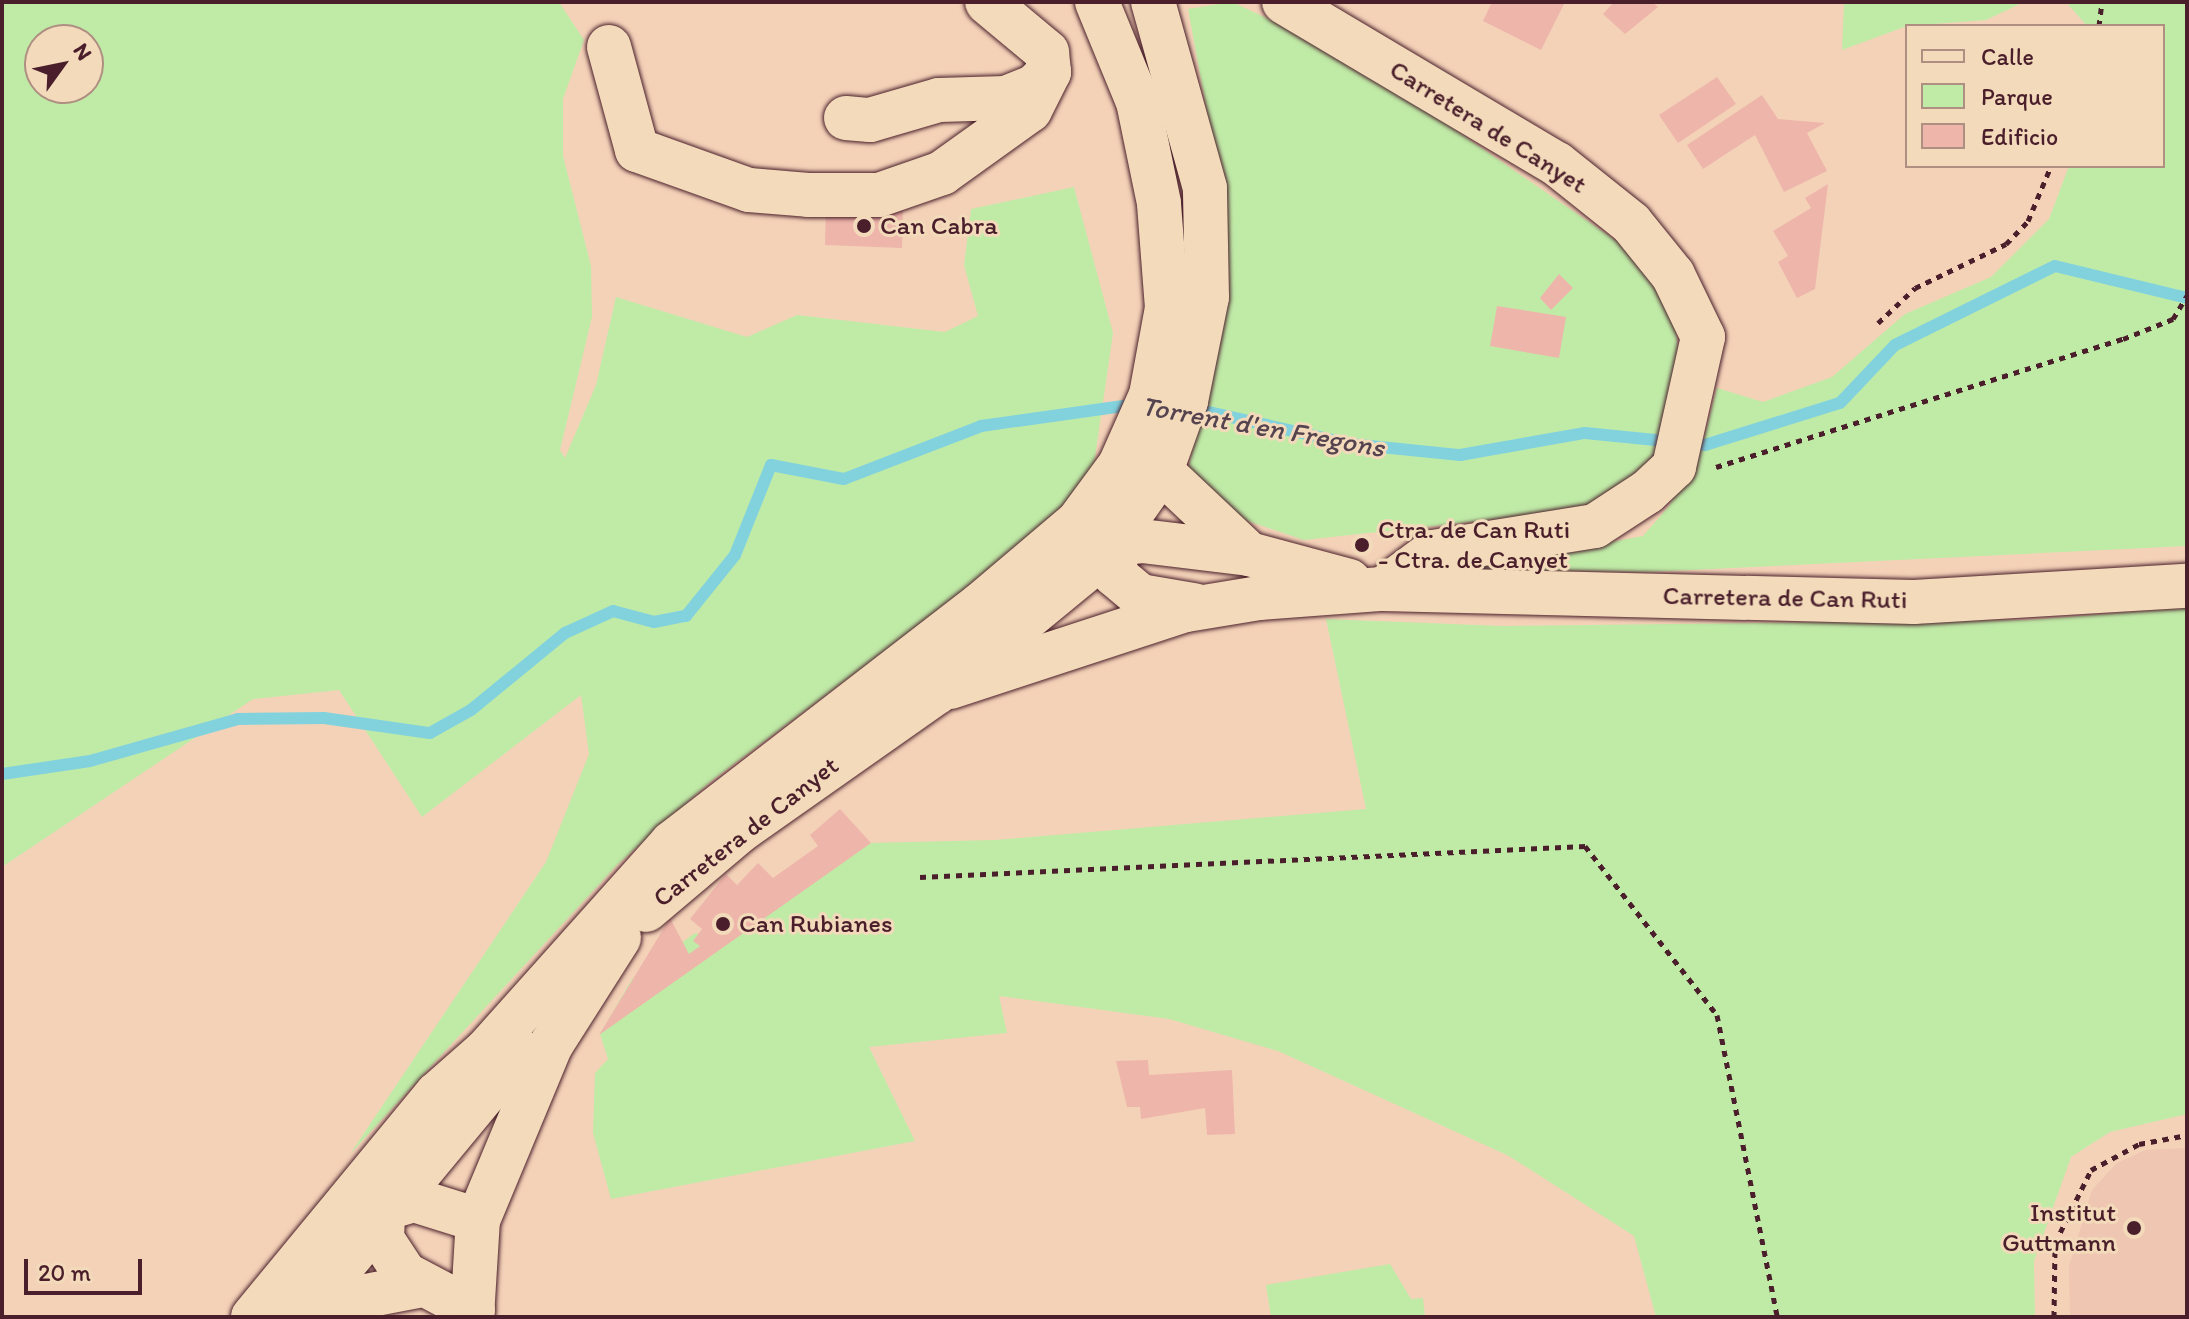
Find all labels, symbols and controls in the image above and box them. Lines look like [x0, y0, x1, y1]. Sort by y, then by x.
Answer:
north arrow [24, 24, 104, 104]
legend [1905, 24, 2165, 168]
text: N [67, 38, 98, 65]
text: Calle [1981, 42, 2034, 71]
street label: Carretera de Canyet [1384, 54, 1592, 200]
text: Parque [1981, 82, 2053, 111]
text: Edificio [1981, 122, 2058, 151]
place label: Can Cabra [880, 210, 997, 242]
marker: Can Cabra [855, 217, 873, 235]
water label: Torrent d'en Fregons [1139, 388, 1387, 464]
place label: Ctra. de Can Ruti - Ctra. de Canyet [1378, 514, 1570, 576]
marker: Ctra. de Can Ruti - Ctra. de Canyet [1353, 536, 1371, 554]
street label: Carretera de Can Ruti [1662, 580, 1908, 616]
street label: Carretera de Canyet [647, 750, 845, 914]
place label: Can Rubianes [739, 908, 892, 940]
marker: Can Rubianes [714, 915, 732, 933]
place label: Institut Guttmann [2002, 1197, 2116, 1258]
marker: Institut Guttmann [2123, 1217, 2145, 1239]
scale bar [28, 1243, 146, 1293]
text: 20 m [38, 1258, 91, 1287]

